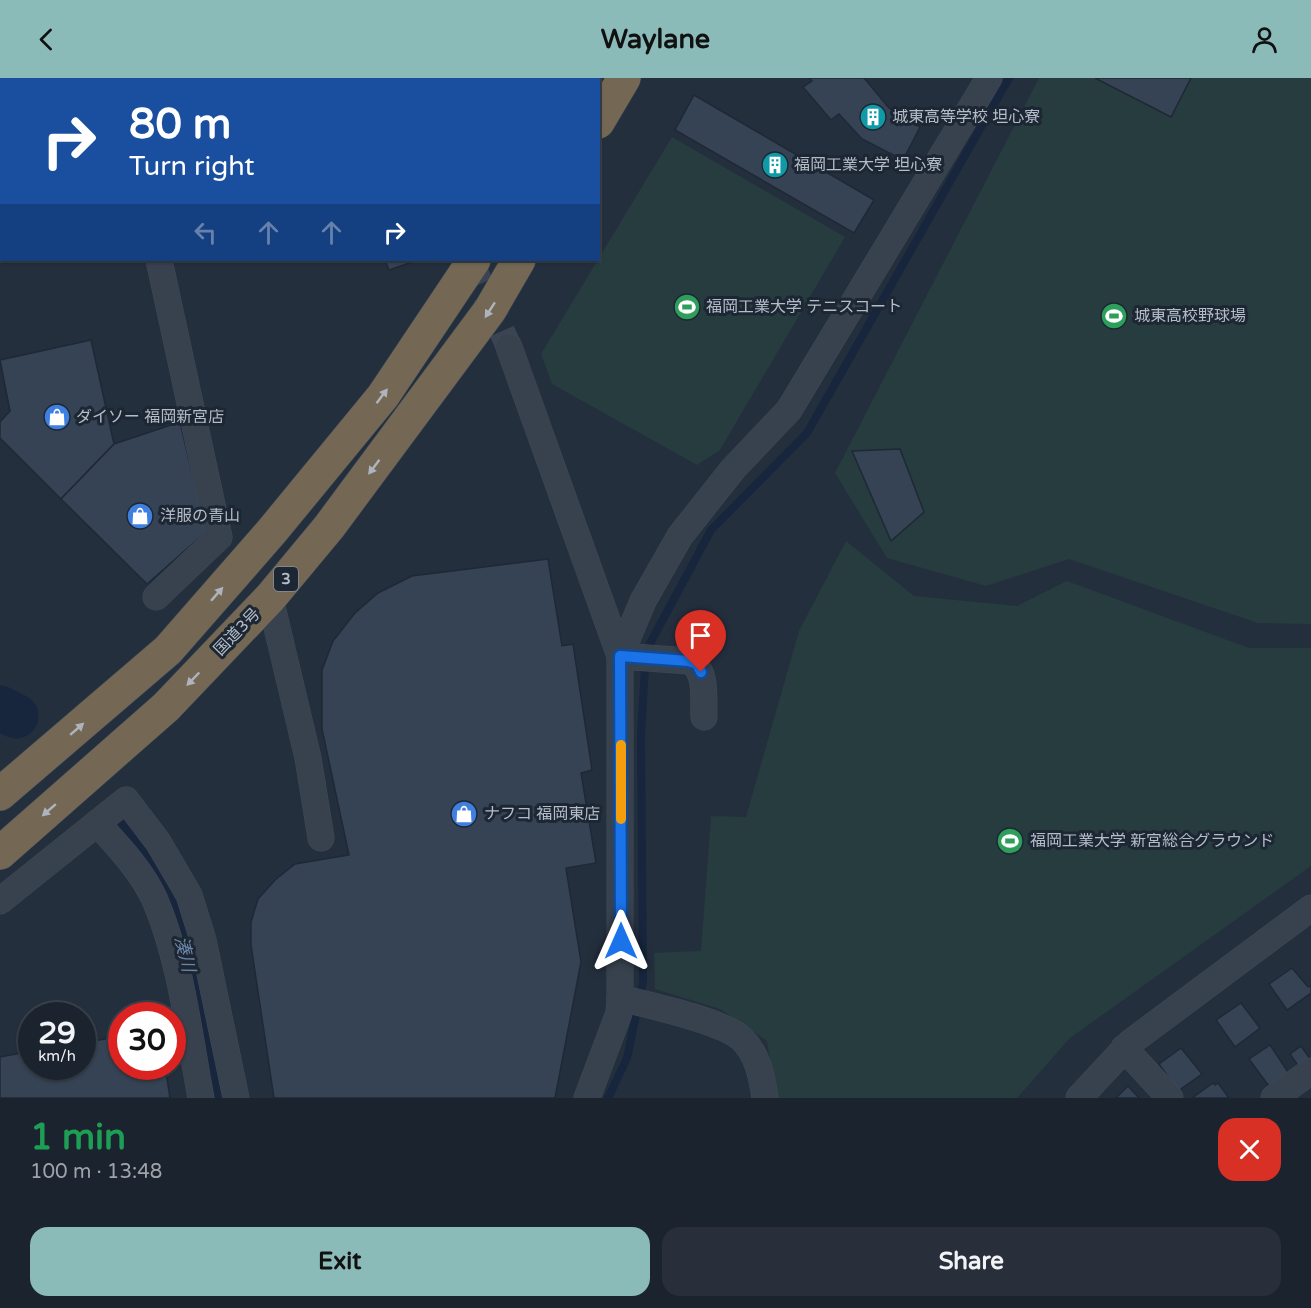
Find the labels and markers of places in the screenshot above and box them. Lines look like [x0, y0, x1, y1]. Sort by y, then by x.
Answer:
building icon: 城東高等学校 坦心寮 [858, 102, 888, 132]
place label: 城東高等学校 坦心寮 [892, 107, 1040, 127]
building icon: 福岡工業大学 坦心寮 [760, 150, 790, 180]
place label: 福岡工業大学 坦心寮 [794, 155, 942, 175]
sports icon: 福岡工業大学 テニスコート [672, 292, 702, 322]
place label: 福岡工業大学 テニスコート [706, 297, 902, 317]
sports icon: 城東高校野球場 [1099, 301, 1129, 331]
place label: 城東高校野球場 [1134, 306, 1246, 326]
shop icon: ダイソー 福岡新宮店 [42, 402, 72, 432]
place label: ダイソー 福岡新宮店 [76, 407, 224, 427]
shop icon: 洋服の青山 [125, 501, 155, 531]
place label: 洋服の青山 [160, 506, 240, 526]
pin [675, 610, 726, 672]
shop icon: ナフコ 福岡東店 [449, 799, 479, 829]
place label: ナフコ 福岡東店 [484, 804, 600, 824]
sports icon: 福岡工業大学 新宮総合グラウンド [995, 826, 1025, 856]
place label: 福岡工業大学 新宮総合グラウンド [1030, 831, 1274, 851]

